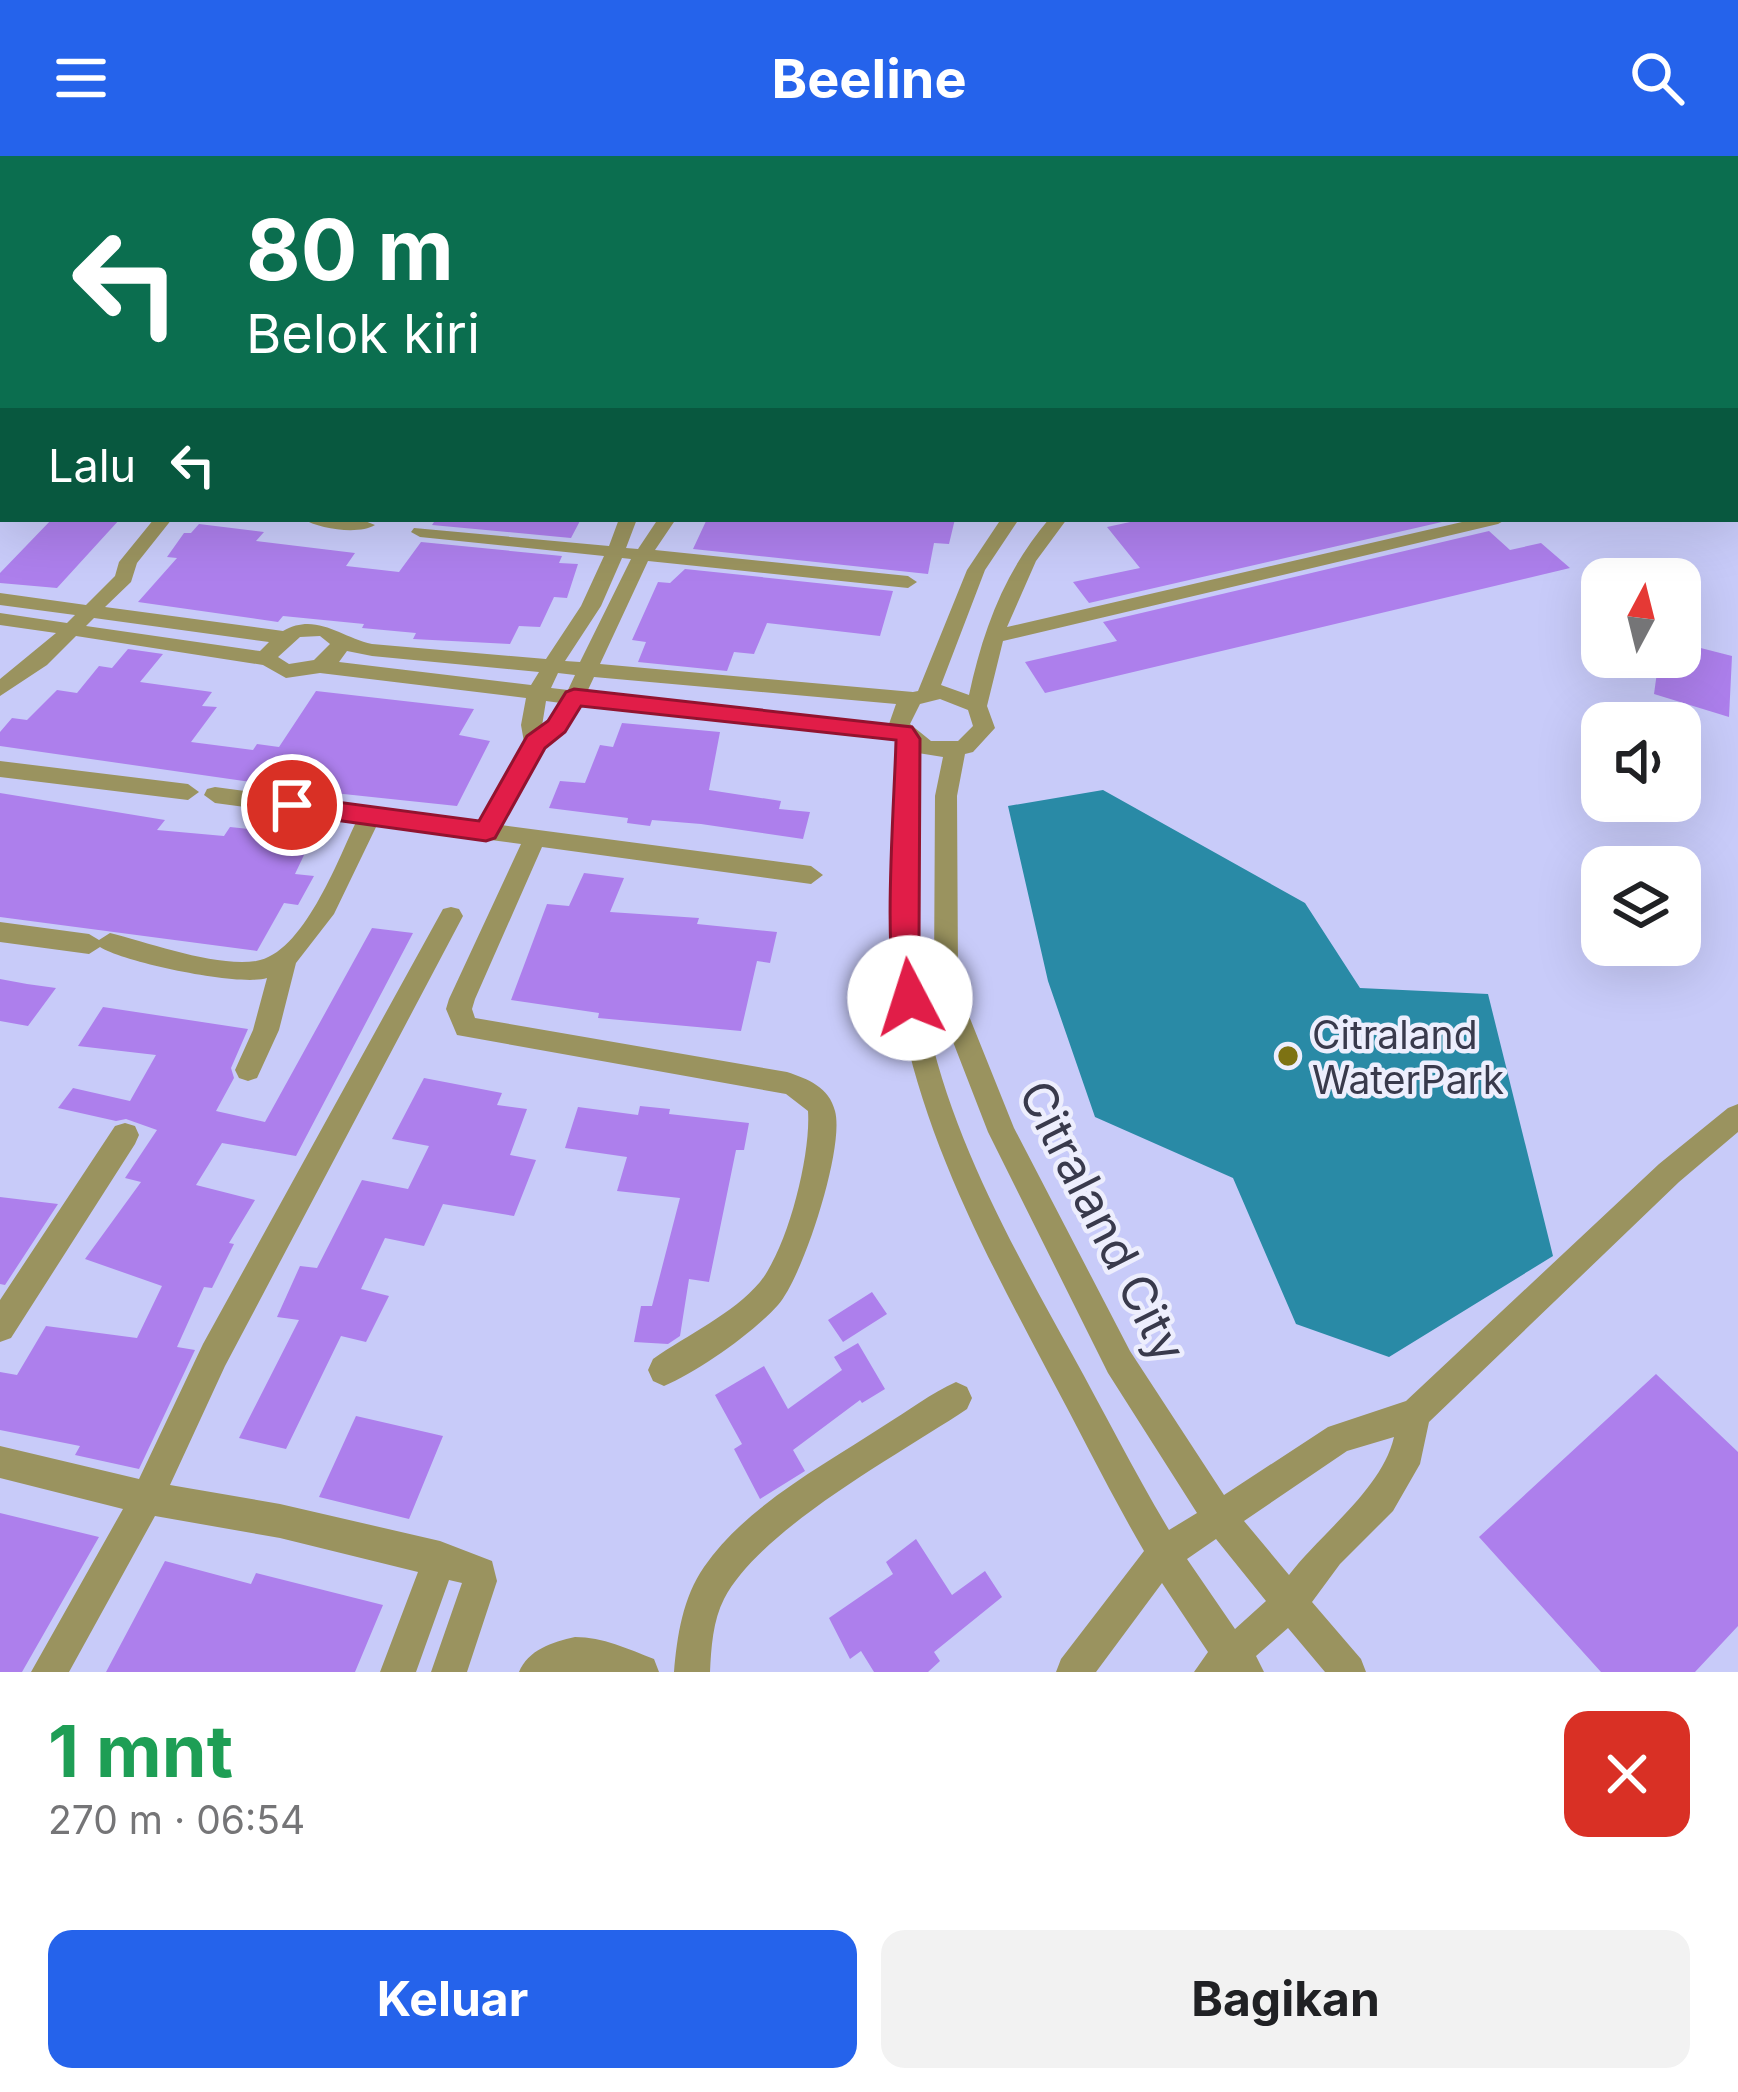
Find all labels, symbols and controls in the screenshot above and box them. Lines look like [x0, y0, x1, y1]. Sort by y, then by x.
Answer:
icon: menu [48, 45, 114, 111]
icon: search [1624, 45, 1690, 111]
text: Beeline [771, 46, 967, 111]
text: 80 m [246, 199, 454, 300]
icon: left [48, 204, 204, 360]
text: Belok kiri [246, 301, 480, 366]
icon: left [160, 432, 226, 498]
text: Lalu [48, 438, 136, 493]
north arrow [1581, 558, 1701, 678]
map controls [1581, 558, 1701, 966]
button: sound [1581, 702, 1701, 822]
pin [241, 754, 343, 856]
icon: arrive [259, 772, 325, 838]
button: layers [1581, 846, 1701, 966]
position arrow [847, 935, 973, 1061]
place label: Citraland WaterPark [1312, 1011, 1504, 1103]
marker: Citraland WaterPark [1275, 1043, 1301, 1069]
street label: Citraland City [1007, 1071, 1199, 1371]
text: 1 mnt [48, 1707, 233, 1794]
button: close [1564, 1711, 1690, 1837]
text: 270 m · 06:54 [48, 1796, 305, 1843]
button: Keluar [48, 1930, 857, 2068]
button: Bagikan [881, 1930, 1690, 2068]

